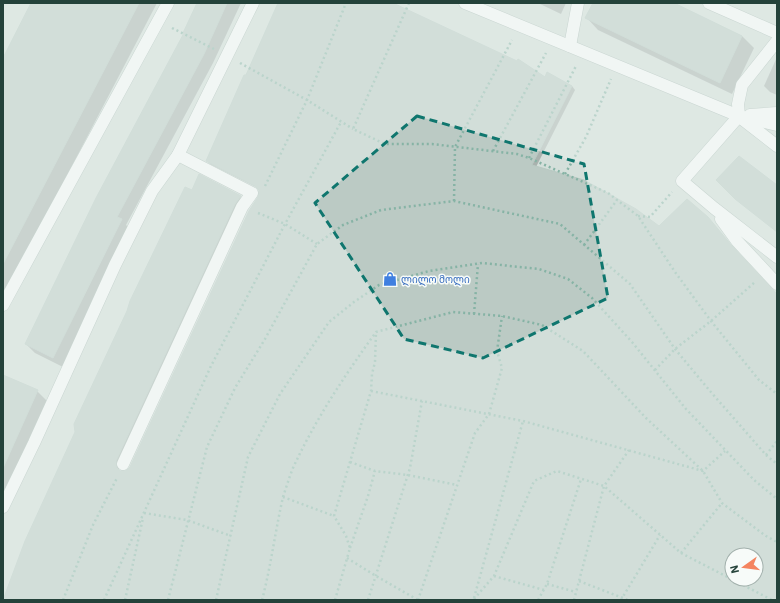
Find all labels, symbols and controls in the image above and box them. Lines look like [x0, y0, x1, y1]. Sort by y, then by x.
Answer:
shop icon: ლილო მოლი [382, 271, 398, 287]
place label: ლილო მოლი [401, 273, 470, 286]
north arrow [724, 547, 764, 587]
text: N [727, 564, 742, 575]

